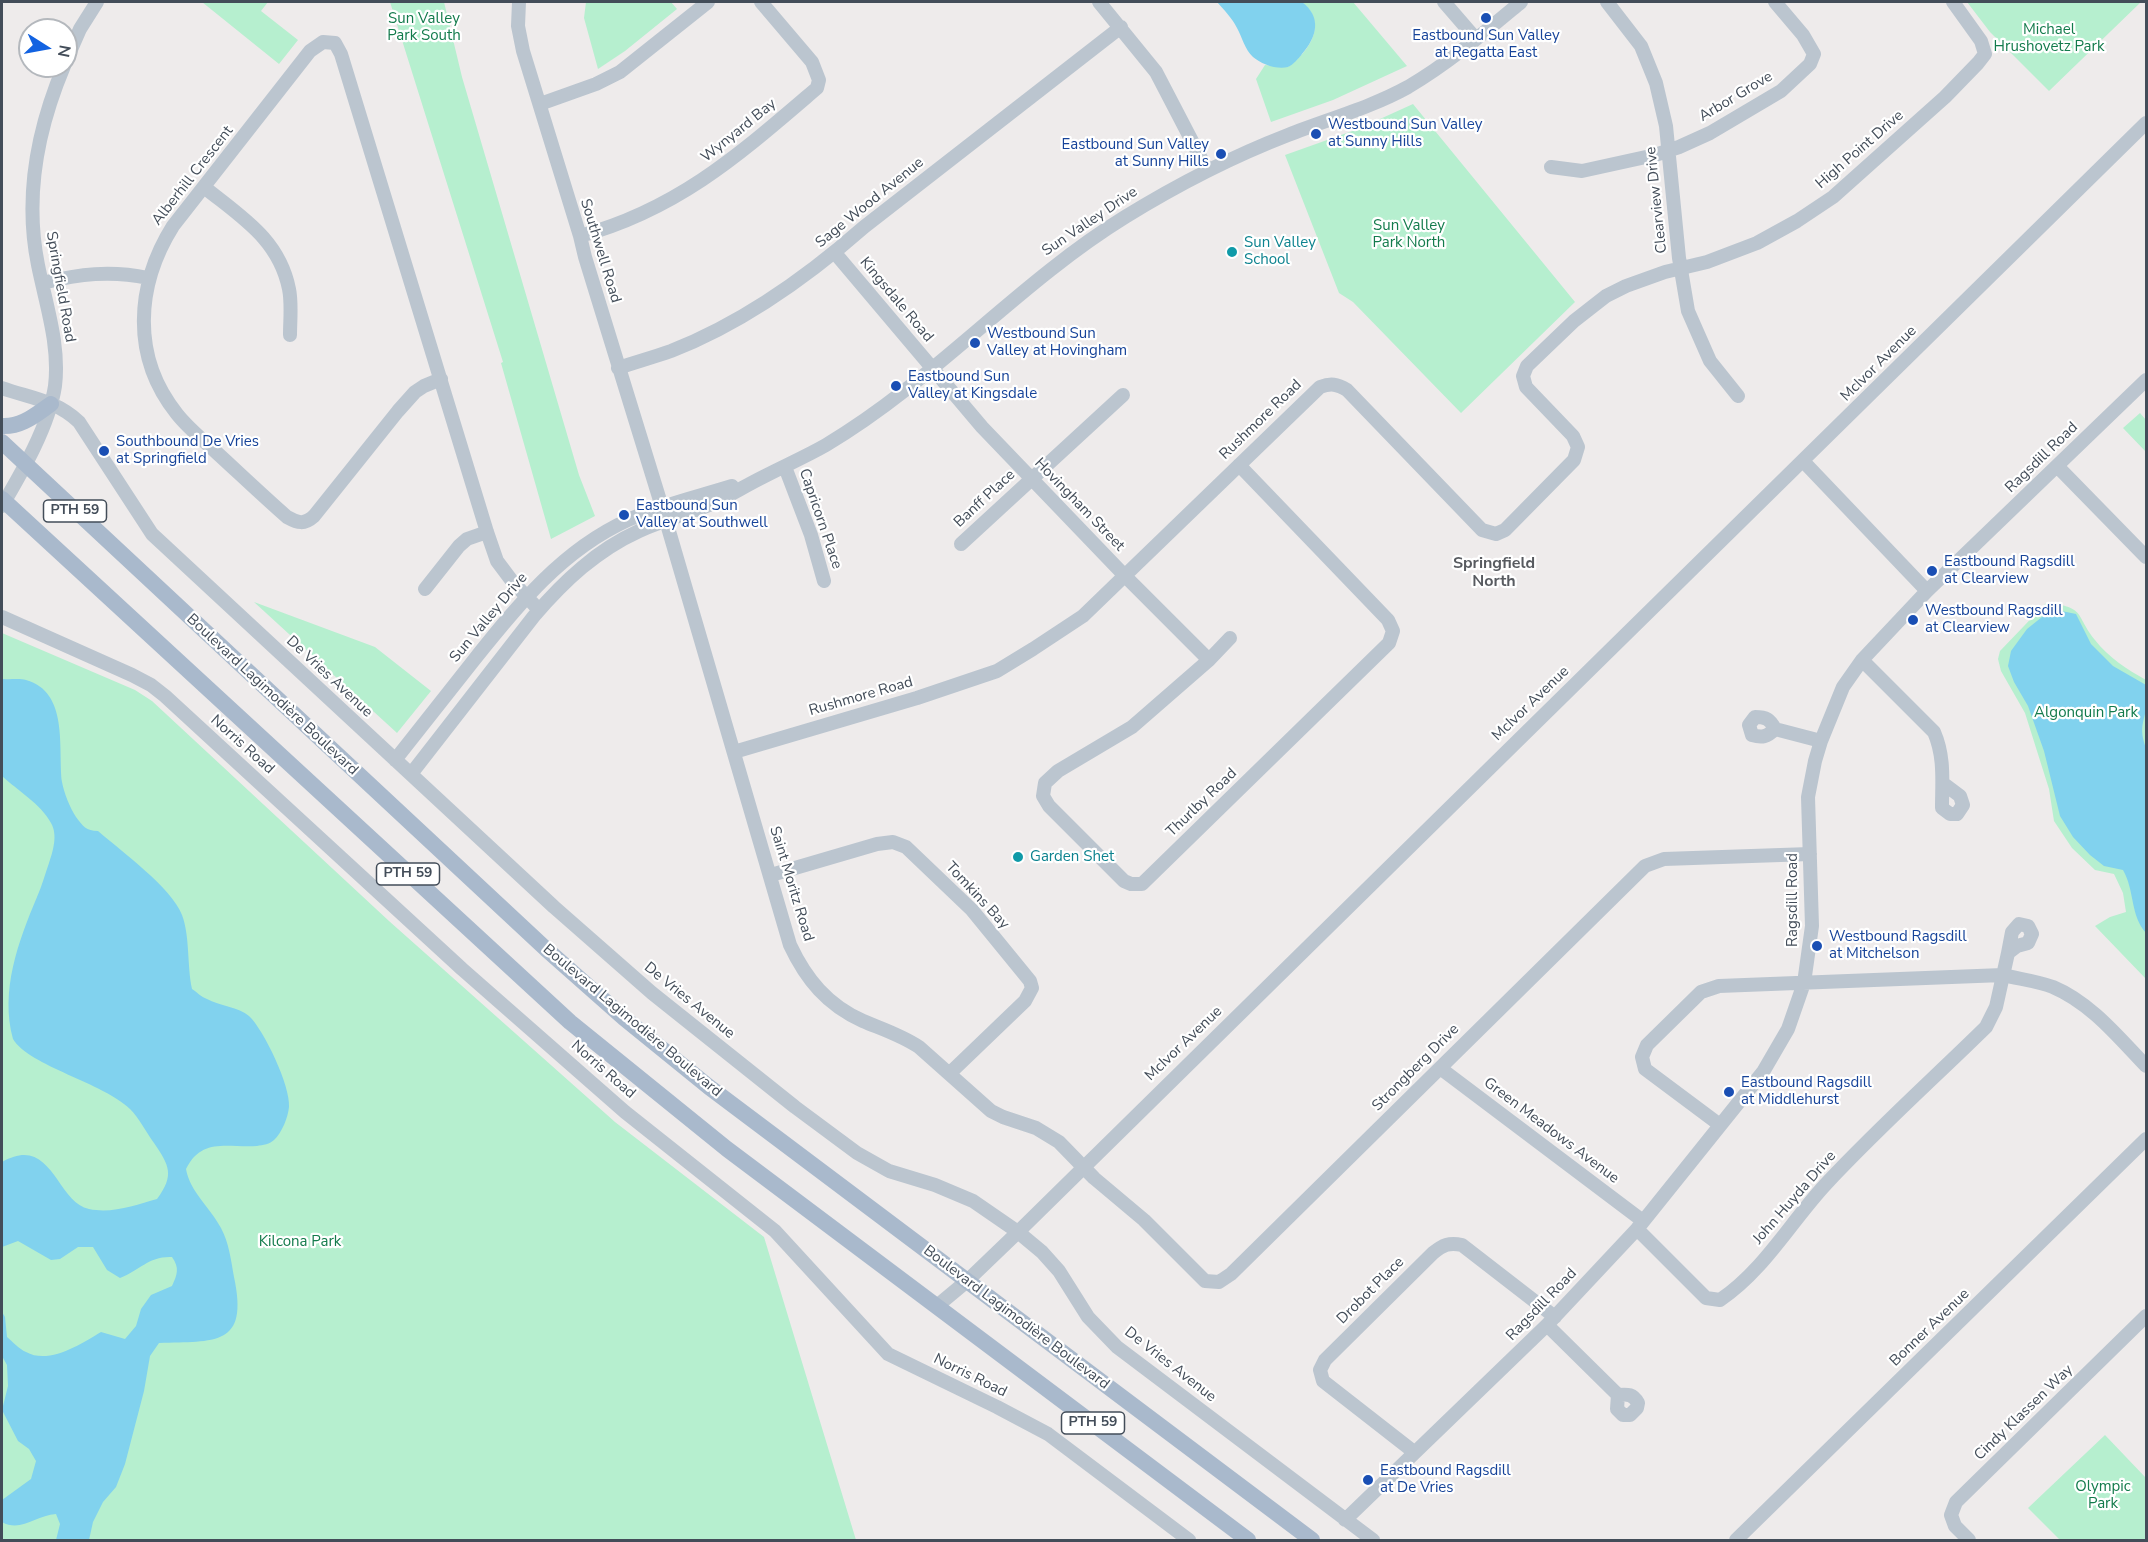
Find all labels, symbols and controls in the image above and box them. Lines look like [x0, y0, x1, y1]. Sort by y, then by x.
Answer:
park label: Sun Valley Park South [387, 10, 461, 45]
marker: Eastbound Sun Valley at Regatta East [1479, 11, 1493, 25]
north arrow [18, 18, 78, 78]
park label: Michael Hrushovetz Park [1994, 21, 2104, 56]
place label: Eastbound Sun Valley at Regatta East [1412, 27, 1560, 62]
text: N [52, 43, 76, 59]
street label: Arbor Grove [1696, 68, 1776, 126]
street label: Wynyard Bay [698, 95, 780, 167]
street label: High Point Drive [1812, 107, 1908, 193]
place label: Westbound Sun Valley at Sunny Hills [1328, 116, 1482, 151]
street label: Alberhill Crescent [149, 123, 237, 229]
marker: Westbound Sun Valley at Sunny Hills [1309, 127, 1323, 141]
place label: Eastbound Sun Valley at Sunny Hills [1062, 136, 1209, 171]
street label: Clearview Drive [1642, 146, 1672, 254]
marker: Eastbound Sun Valley at Sunny Hills [1214, 147, 1228, 161]
street label: Sage Wood Avenue [812, 154, 928, 252]
street label: Sun Valley Drive [1039, 183, 1141, 261]
street label: Southwell Road [576, 197, 624, 305]
park label: Sun Valley Park North [1373, 217, 1445, 252]
street label: Springfield Road [41, 230, 79, 344]
place label: Sun Valley School [1244, 234, 1316, 269]
marker: Sun Valley School [1225, 245, 1239, 259]
street label: Kingsdale Road [855, 254, 937, 346]
street label: McIvor Avenue [1837, 322, 1921, 406]
place label: Westbound Sun Valley at Hovingham [987, 325, 1127, 360]
marker: Westbound Sun Valley at Hovingham [968, 336, 982, 350]
place label: Eastbound Sun Valley at Kingsdale [908, 368, 1037, 403]
street label: Rushmore Road [1216, 376, 1306, 464]
marker: Eastbound Sun Valley at Kingsdale [889, 379, 903, 393]
street label: Ragsdill Road [2002, 419, 2082, 497]
place label: Southbound De Vries at Springfield [116, 433, 259, 468]
marker: Southbound De Vries at Springfield [97, 444, 111, 458]
street label: Hovingham Street [1030, 455, 1128, 555]
street label: Capricorn Place [794, 466, 846, 572]
street label: Banff Place [951, 466, 1019, 532]
place label: Eastbound Sun Valley at Southwell [636, 497, 768, 532]
road number: PTH 59 [44, 500, 106, 522]
marker: Eastbound Sun Valley at Southwell [617, 508, 631, 522]
place label: Eastbound Ragsdill at Clearview [1944, 553, 2075, 588]
district label: Springfield North [1453, 554, 1535, 592]
marker: Eastbound Ragsdill at Clearview [1925, 564, 1939, 578]
street label: Sun Valley Drive [446, 570, 532, 666]
place label: Westbound Ragsdill at Clearview [1925, 602, 2063, 637]
street label: Boulevard Lagimodière Boulevard [182, 611, 362, 779]
marker: Westbound Ragsdill at Clearview [1906, 613, 1920, 627]
street label: De Vries Avenue [282, 632, 376, 722]
street label: McIvor Avenue [1489, 663, 1573, 745]
street label: Rushmore Road [807, 674, 915, 720]
park label: Algonquin Park [2034, 704, 2138, 722]
street label: Norris Road [206, 712, 278, 778]
street label: Thurlby Road [1163, 765, 1241, 841]
street label: Saint Moritz Road [765, 824, 817, 944]
place label: Garden Shet [1030, 848, 1114, 866]
marker: Garden Shet [1011, 850, 1025, 864]
street label: Ragsdill Road [1784, 853, 1802, 947]
street label: Tomkins Bay [941, 859, 1013, 933]
road number: PTH 59 [376, 863, 440, 885]
place label: Westbound Ragsdill at Mitchelson [1829, 928, 1967, 963]
marker: Westbound Ragsdill at Mitchelson [1810, 939, 1824, 953]
street label: Boulevard Lagimodière Boulevard [539, 941, 725, 1101]
street label: De Vries Avenue [640, 959, 738, 1043]
street label: McIvor Avenue [1142, 1003, 1226, 1085]
street label: Strongberg Drive [1369, 1021, 1463, 1115]
street label: Norris Road [567, 1037, 639, 1103]
street label: Green Meadows Avenue [1480, 1074, 1622, 1188]
place label: Eastbound Ragsdill at Middlehurst [1741, 1074, 1872, 1109]
marker: Eastbound Ragsdill at Middlehurst [1722, 1085, 1736, 1099]
street label: John Huyda Drive [1750, 1148, 1840, 1248]
park label: Kilcona Park [259, 1233, 341, 1251]
street label: Boulevard Lagimodière Boulevard [920, 1242, 1112, 1394]
street label: Drobot Place [1334, 1254, 1408, 1328]
street label: Ragsdill Road [1503, 1265, 1581, 1345]
street label: Bonner Avenue [1886, 1285, 1974, 1371]
street label: De Vries Avenue [1121, 1324, 1219, 1406]
street label: Norris Road [930, 1350, 1010, 1402]
street label: Cindy Klassen Way [1971, 1361, 2077, 1465]
road number: PTH 59 [1062, 1412, 1124, 1434]
place label: Eastbound Ragsdill at De Vries [1380, 1462, 1511, 1497]
marker: Eastbound Ragsdill at De Vries [1361, 1473, 1375, 1487]
park label: Olympic Park [2075, 1478, 2131, 1513]

